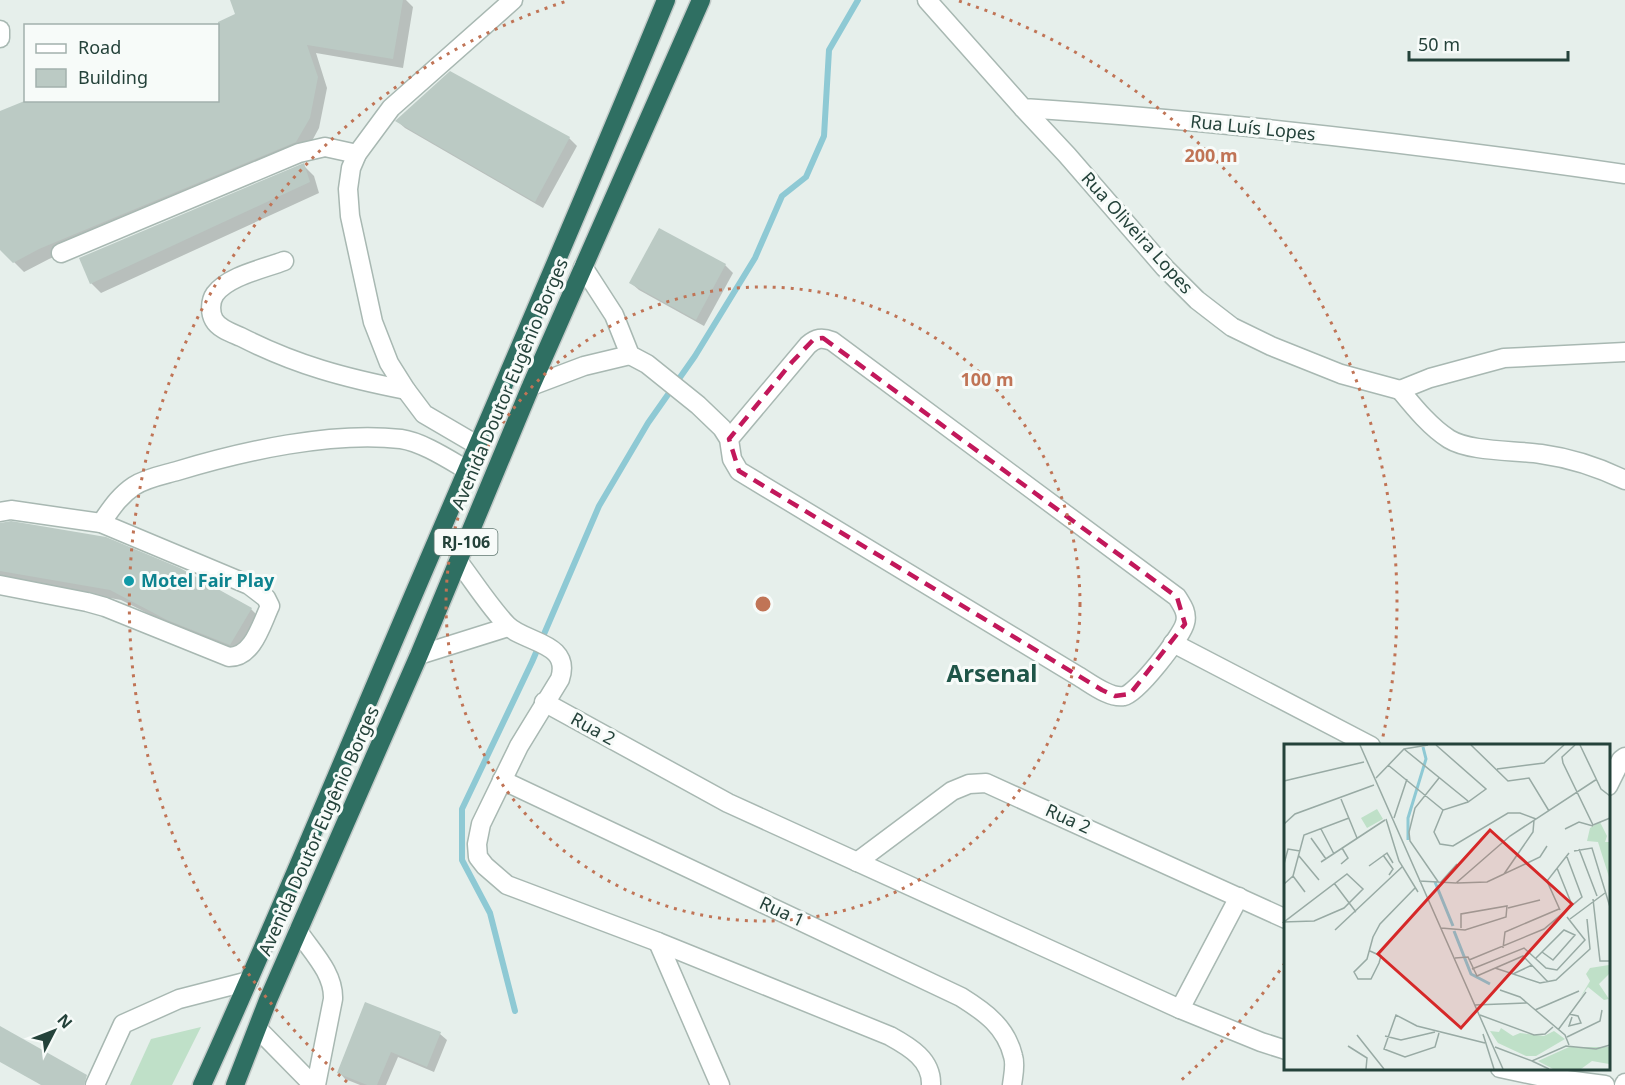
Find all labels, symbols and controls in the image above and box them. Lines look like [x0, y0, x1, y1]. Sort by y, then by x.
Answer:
legend [24, 24, 219, 102]
scale bar [1409, 24, 1568, 62]
text: 50 m [1418, 32, 1460, 56]
text: Road [78, 35, 121, 59]
text: Building [78, 65, 148, 89]
street label: Rua Luís Lopes [1189, 108, 1317, 146]
text: 200 m [1184, 143, 1238, 167]
street label: Rua Oliveira Lopes [1076, 166, 1199, 298]
street label: Avenida Doutor Eugênio Borges [445, 254, 573, 513]
text: 100 m [960, 367, 1014, 391]
road number: RJ-106 [434, 529, 498, 555]
place label: Motel Fair Play [141, 568, 275, 592]
marker: Motel Fair Play [122, 574, 136, 588]
centre of rings [753, 594, 773, 614]
district label: Arsenal [947, 656, 1037, 689]
street label: Avenida Doutor Eugênio Borges [252, 702, 384, 959]
street label: Rua 2 [567, 706, 620, 750]
inset map [1284, 744, 1610, 1070]
street label: Rua 2 [1042, 797, 1095, 839]
street label: Rua 1 [756, 890, 809, 932]
north arrow [24, 1001, 84, 1061]
text: N [53, 1009, 78, 1033]

